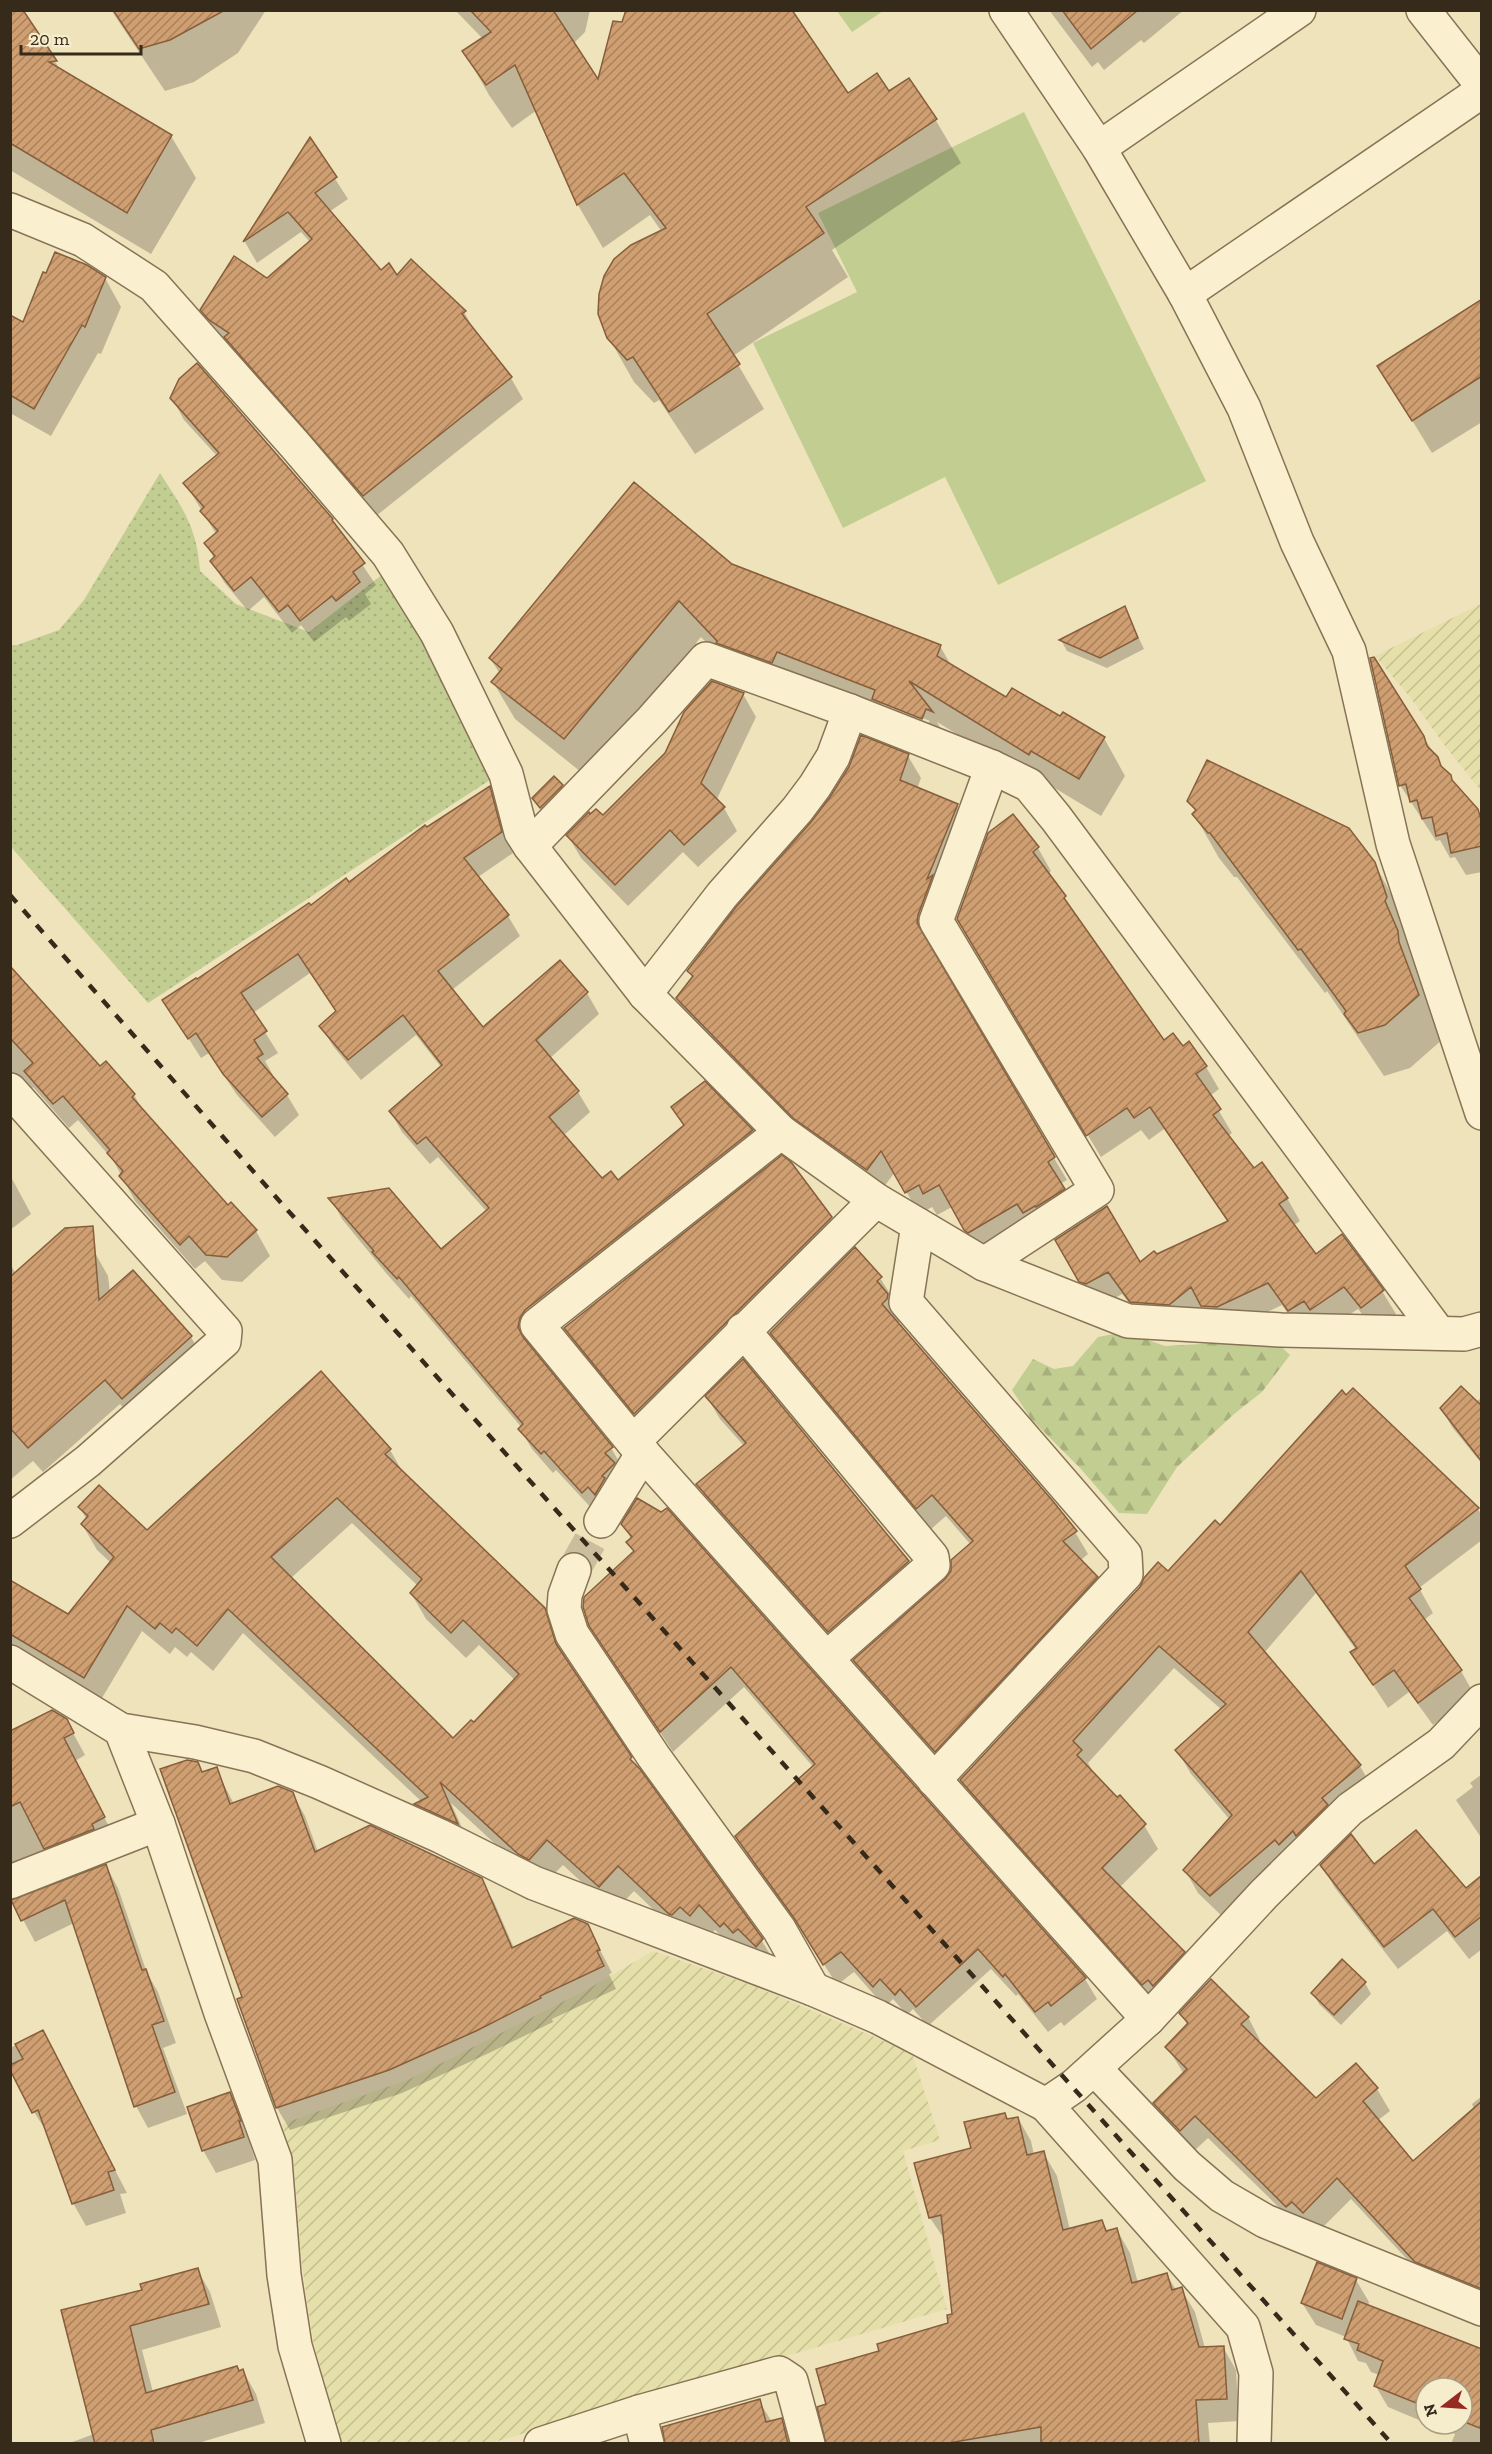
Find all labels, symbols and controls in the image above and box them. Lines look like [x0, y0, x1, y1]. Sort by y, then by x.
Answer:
scale bar [21, 18, 141, 56]
text: 20 m [30, 28, 70, 50]
north arrow [1414, 2376, 1474, 2436]
text: N [1419, 2402, 1441, 2419]

